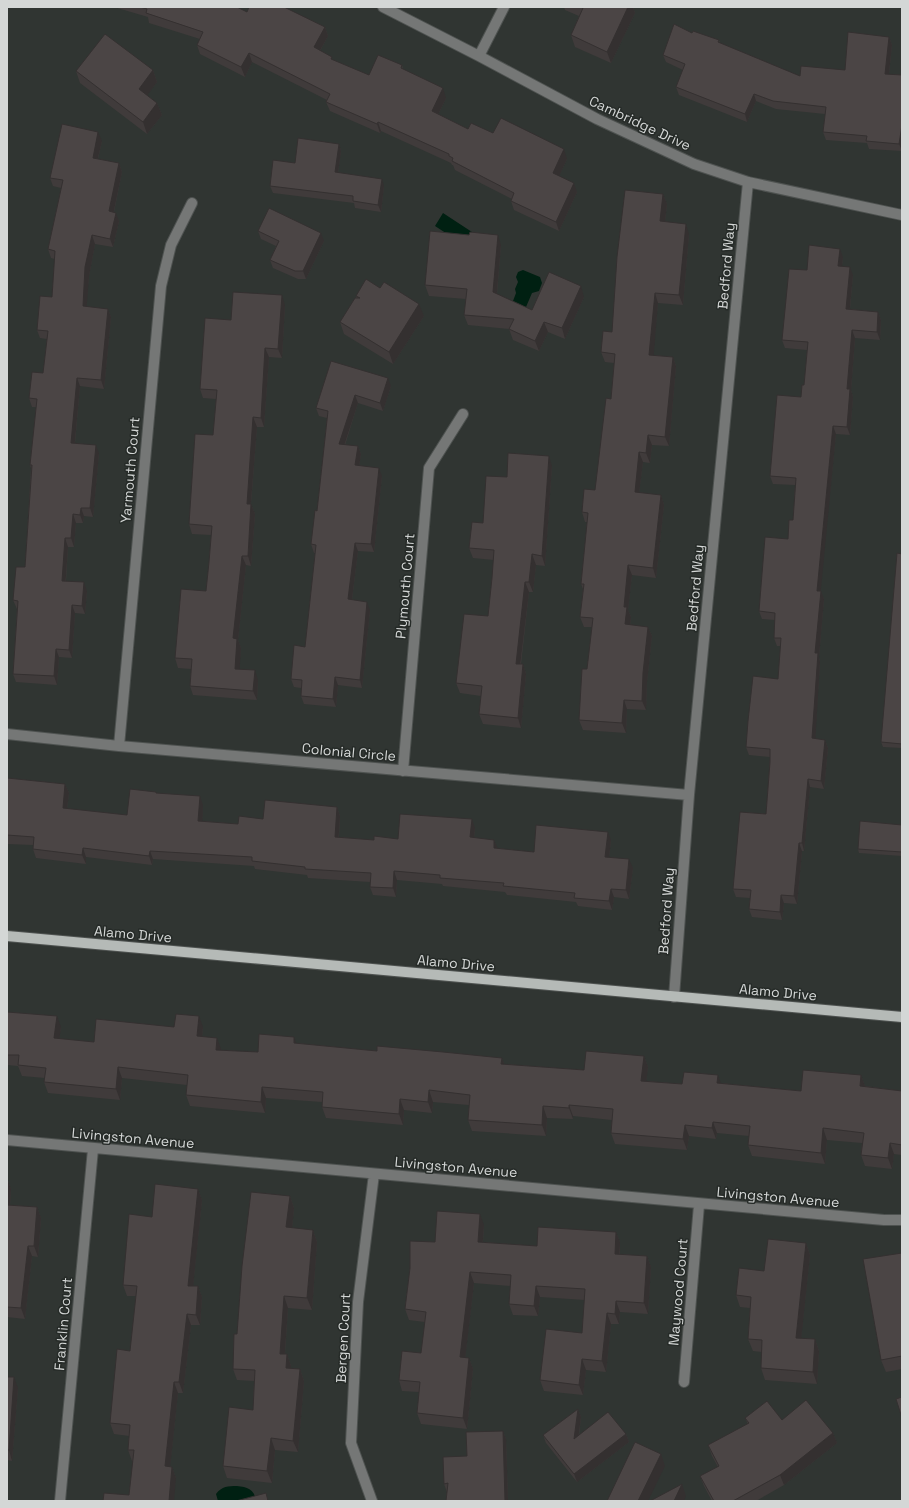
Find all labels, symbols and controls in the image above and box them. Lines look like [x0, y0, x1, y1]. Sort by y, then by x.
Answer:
street label: Cambridge Drive [586, 92, 694, 154]
street label: Bedford Way [713, 222, 739, 310]
street label: Yarmouth Court [116, 416, 144, 524]
street label: Plymouth Court [391, 532, 419, 640]
street label: Bedford Way [682, 544, 708, 632]
street label: Colonial Circle [301, 739, 397, 765]
street label: Bedford Way [654, 867, 678, 955]
street label: Alamo Drive [93, 922, 173, 946]
street label: Alamo Drive [416, 951, 496, 975]
street label: Alamo Drive [738, 980, 818, 1004]
street label: Livingston Avenue [71, 1124, 195, 1152]
street label: Livingston Avenue [394, 1153, 518, 1181]
street label: Livingston Avenue [716, 1183, 840, 1211]
street label: Maywood Court [664, 1238, 692, 1346]
street label: Franklin Court [50, 1277, 76, 1371]
street label: Bergen Court [332, 1293, 354, 1383]

